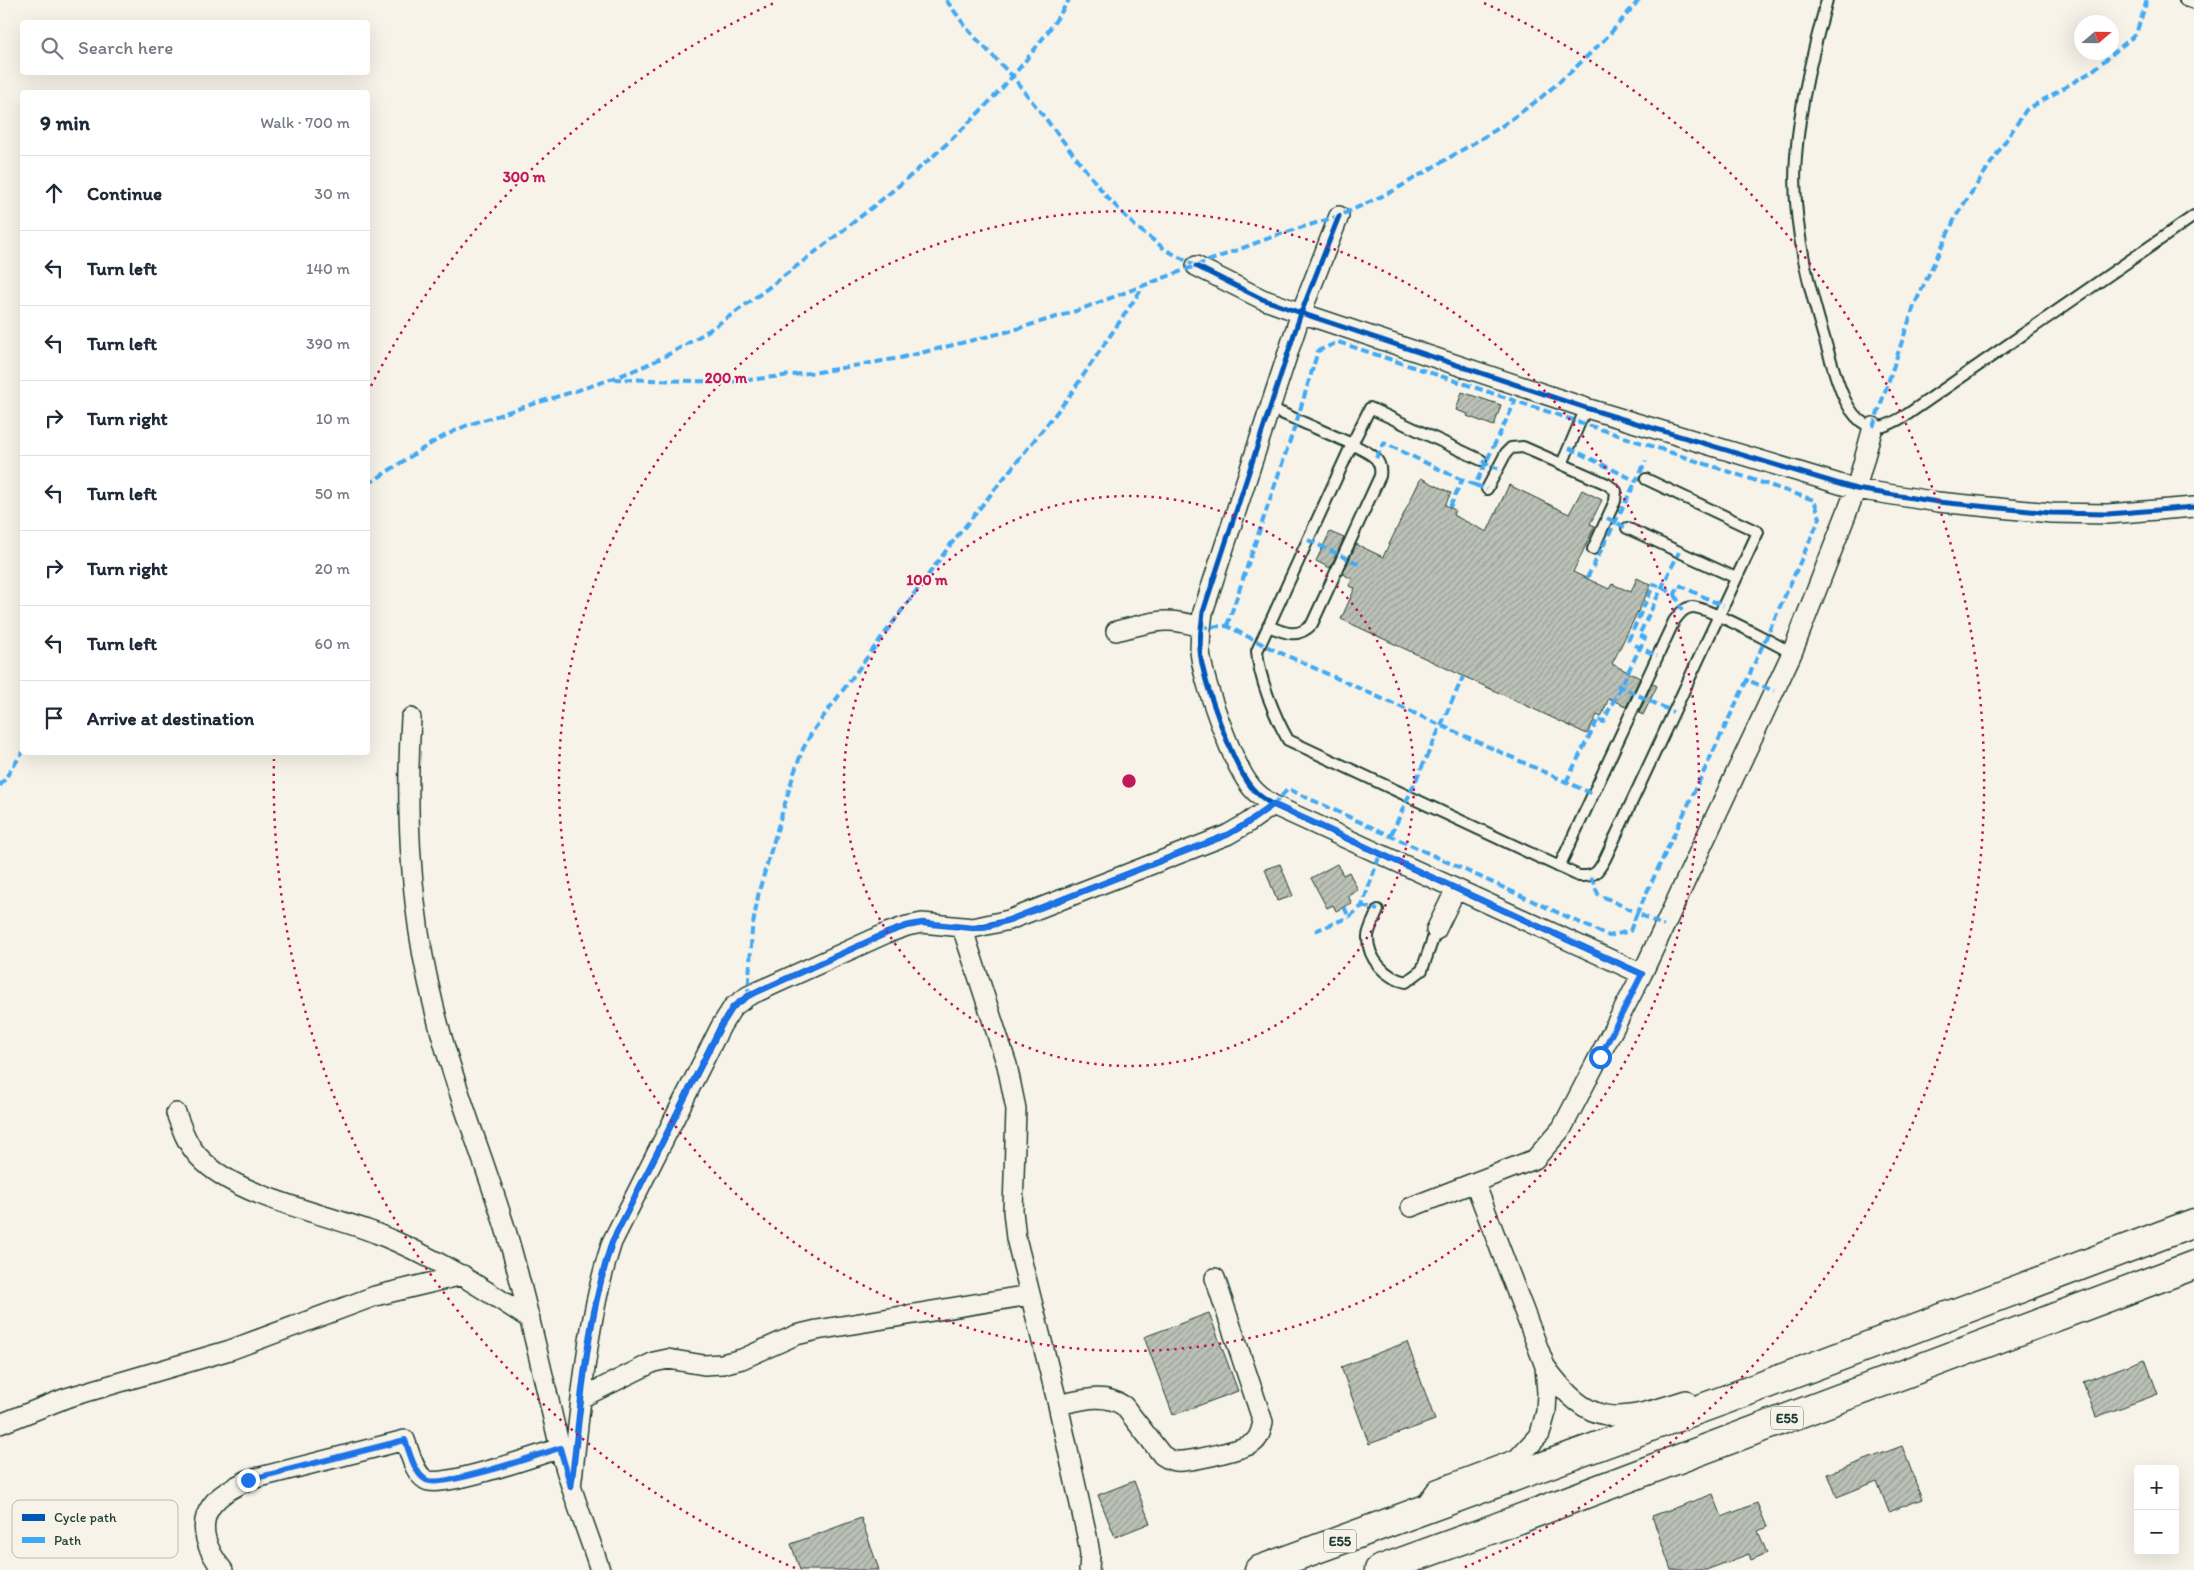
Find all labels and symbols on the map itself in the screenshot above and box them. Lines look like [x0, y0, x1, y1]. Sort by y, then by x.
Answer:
north arrow [2074, 15, 2119, 60]
text: 300 m [503, 168, 546, 186]
text: 200 m [705, 369, 748, 387]
text: 100 m [906, 571, 948, 589]
centre of rings [1120, 772, 1138, 790]
route start [1589, 1046, 1612, 1069]
road number: E55 [1771, 1406, 1803, 1430]
route end [237, 1469, 260, 1492]
legend [12, 1500, 178, 1558]
text: Cycle path [54, 1509, 117, 1526]
road number: E55 [1324, 1530, 1356, 1552]
text: Path [54, 1532, 81, 1549]

